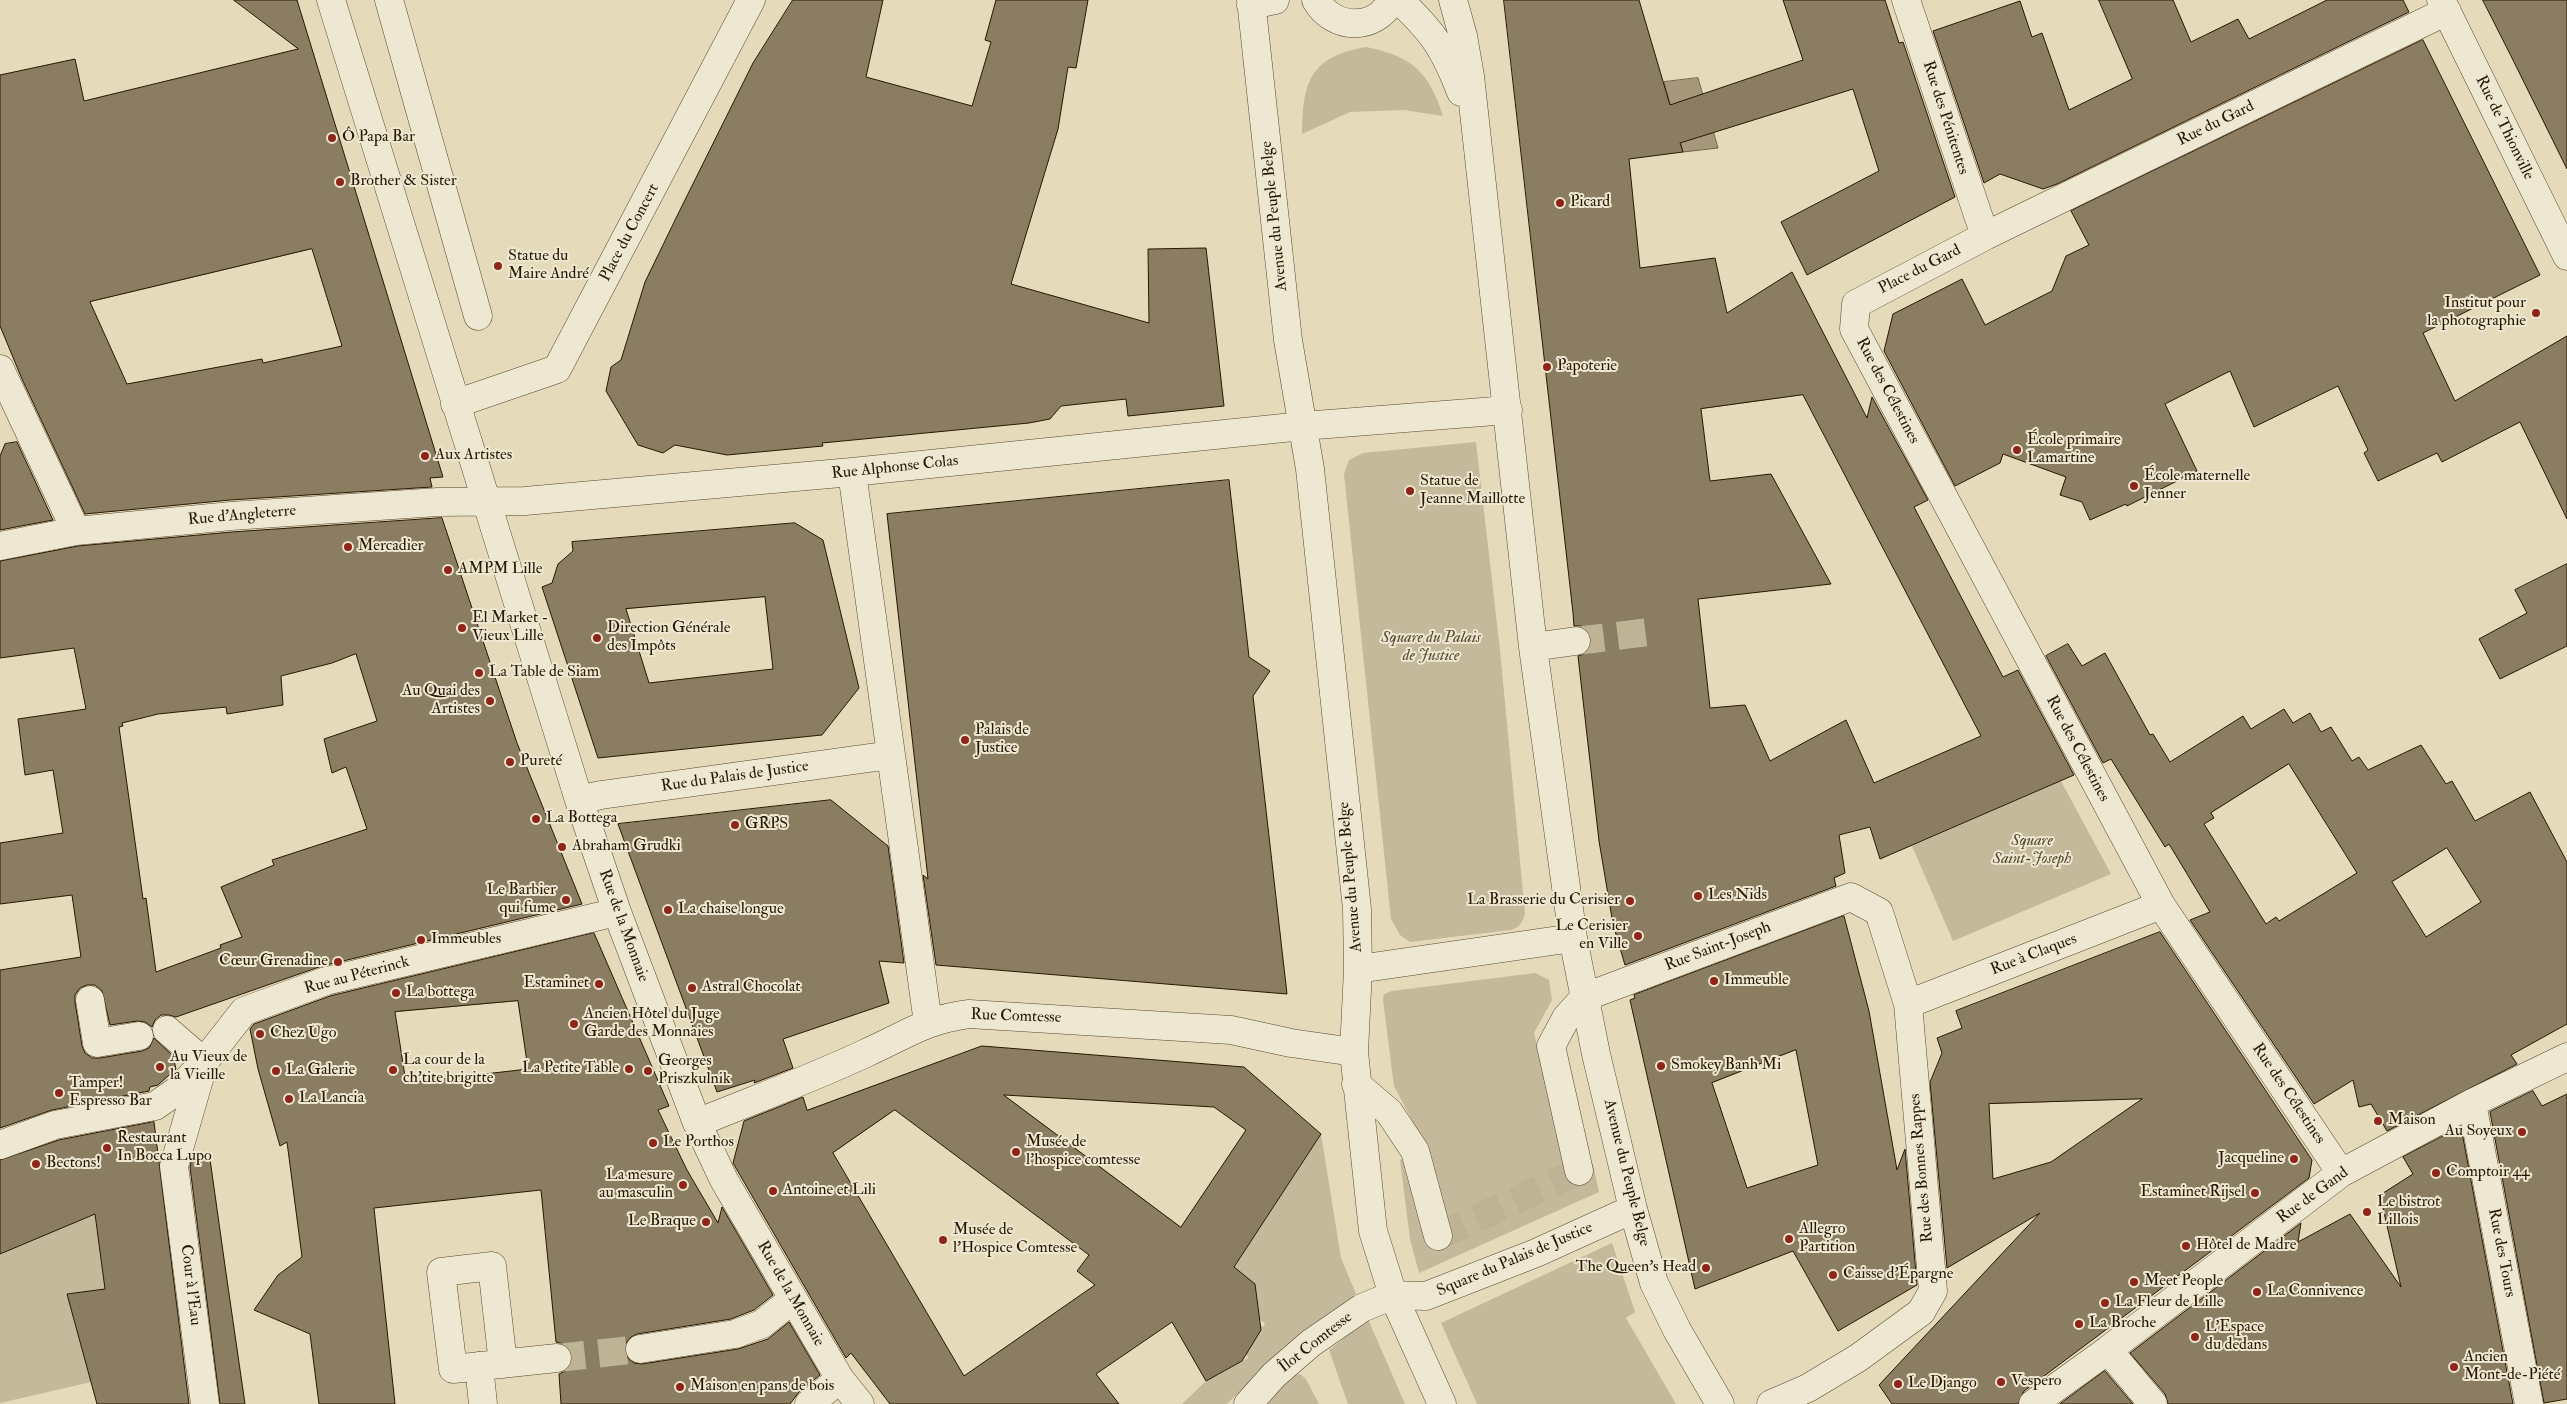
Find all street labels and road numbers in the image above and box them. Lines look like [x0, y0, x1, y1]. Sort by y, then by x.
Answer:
street label: Rue des Pénitentes [1918, 59, 1972, 177]
street label: Rue de Thionville [2470, 73, 2538, 183]
street label: Rue du Gard [2175, 97, 2257, 151]
street label: Avenue du Peuple Belge [1258, 140, 1292, 292]
street label: Place du Concert [596, 181, 664, 285]
street label: Place du Gard [1876, 241, 1964, 299]
street label: Rue des Célestines [1851, 335, 1923, 447]
street label: Rue Alphonse Colas [831, 452, 959, 484]
street label: Rue d'Angleterre [187, 502, 297, 530]
street label: Rue des Célestines [2041, 693, 2113, 805]
street label: Rue du Palais de Justice [660, 757, 810, 797]
street label: Avenue du Peuple Belge [1335, 801, 1367, 953]
street label: Rue de la Monnaie [594, 867, 652, 985]
street label: Rue Saint-Joseph [1662, 918, 1774, 976]
street label: Rue à Claques [1988, 930, 2080, 980]
street label: Rue au Péterinck [302, 953, 412, 999]
street label: Rue Comtesse [970, 1006, 1062, 1028]
street label: Rue des Célestines [2247, 1040, 2329, 1148]
street label: Rue des Bonnes Rappes [1906, 1093, 1938, 1243]
street label: Avenue du Peuple Belge [1598, 1097, 1654, 1249]
street label: Rue de Gand [2274, 1164, 2352, 1228]
street label: Rue des Tours [2483, 1207, 2519, 1299]
street label: Square du Palais de Justice [1434, 1218, 1596, 1302]
street label: Rue de la Monnaie [752, 1238, 828, 1350]
street label: Cour à l'Eau [176, 1243, 204, 1327]
street label: Îlot Comtesse [1275, 1308, 1357, 1378]

